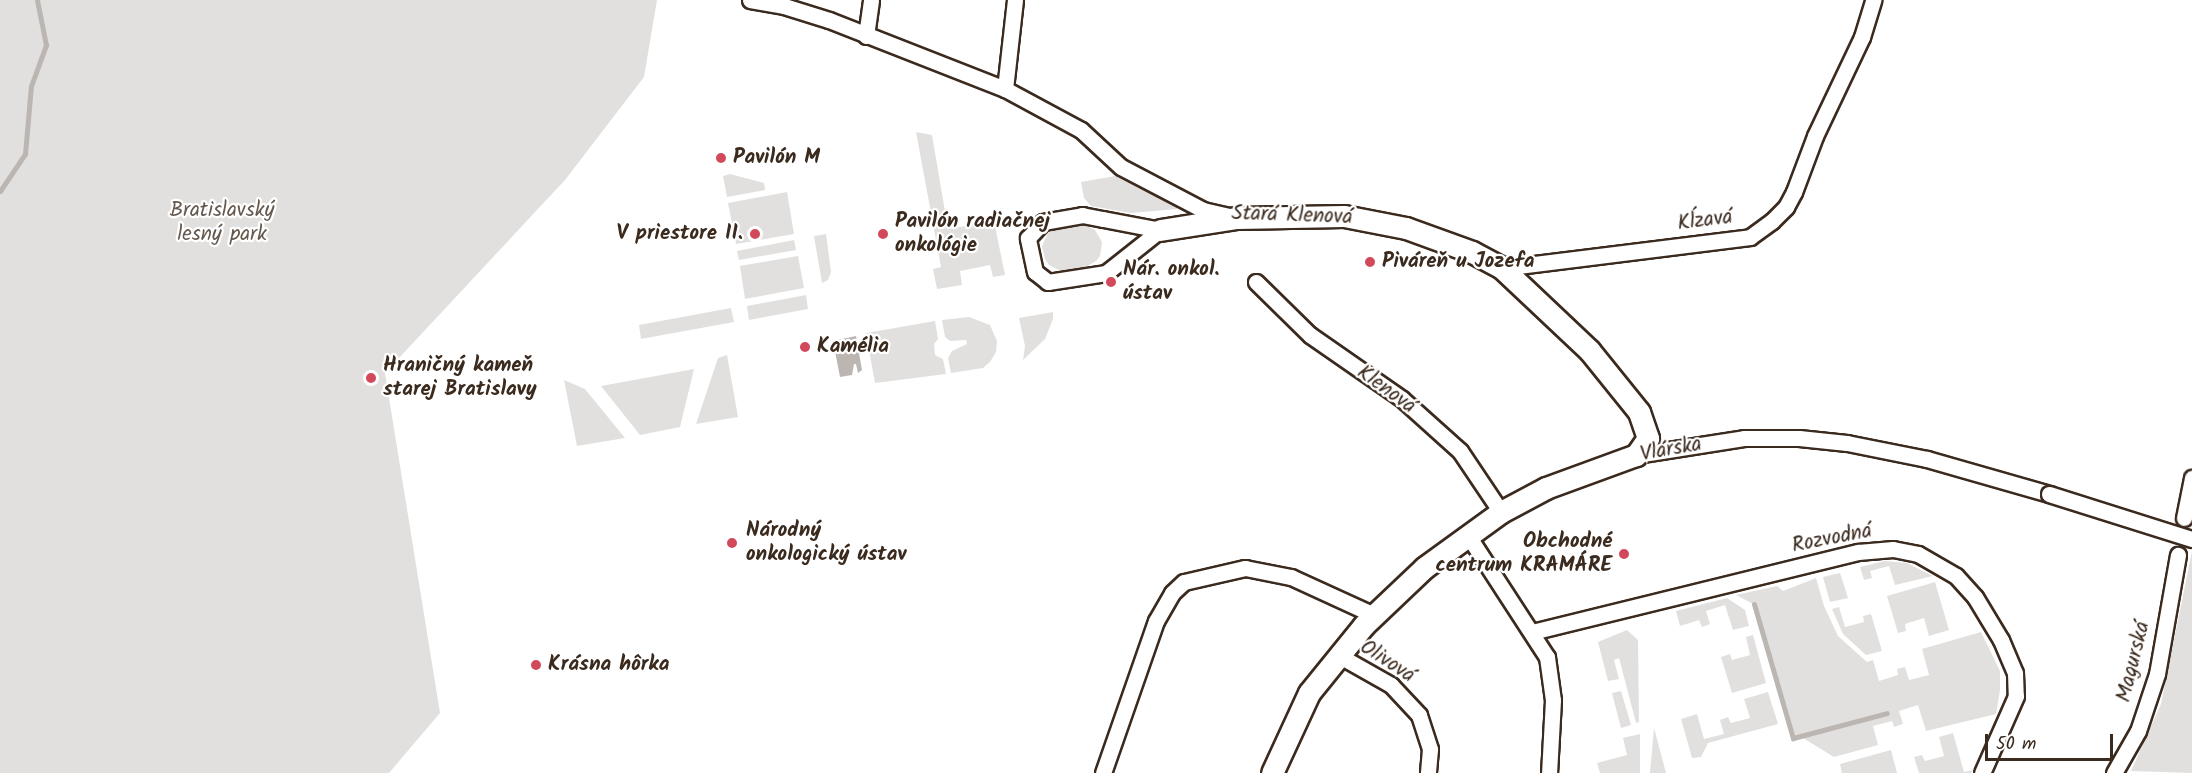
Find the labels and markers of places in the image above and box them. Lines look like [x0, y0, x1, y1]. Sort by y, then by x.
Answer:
place label: Pavilón M [733, 145, 820, 171]
marker: Pavilón M [714, 151, 728, 165]
place label: Pavilón radiačnej onkológie [895, 209, 1050, 259]
place label: V priestore II. [616, 221, 743, 247]
marker: V priestore II. [748, 227, 762, 241]
marker: Pavilón radiačnej onkológie [876, 227, 890, 241]
place label: Piváreň u Jozefa [1382, 249, 1535, 275]
marker: Piváreň u Jozefa [1363, 255, 1377, 269]
place label: Nár. onkol. ústav [1123, 257, 1219, 307]
marker: Nár. onkol. ústav [1104, 275, 1118, 289]
place label: Kamélia [817, 334, 889, 360]
marker: Kamélia [798, 340, 812, 354]
place label: Hraničný kameň starej Bratislavy [383, 353, 537, 403]
marker: Hraničný kameň starej Bratislavy [364, 371, 378, 385]
place label: Národný onkologický ústav [746, 518, 906, 568]
place label: Obchodné centrum KRAMÁRE [1435, 529, 1612, 579]
marker: Národný onkologický ústav [723, 534, 741, 552]
marker: Obchodné centrum KRAMÁRE [1617, 547, 1631, 561]
place label: Krásna hôrka [548, 652, 669, 678]
marker: Krásna hôrka [529, 658, 543, 672]

